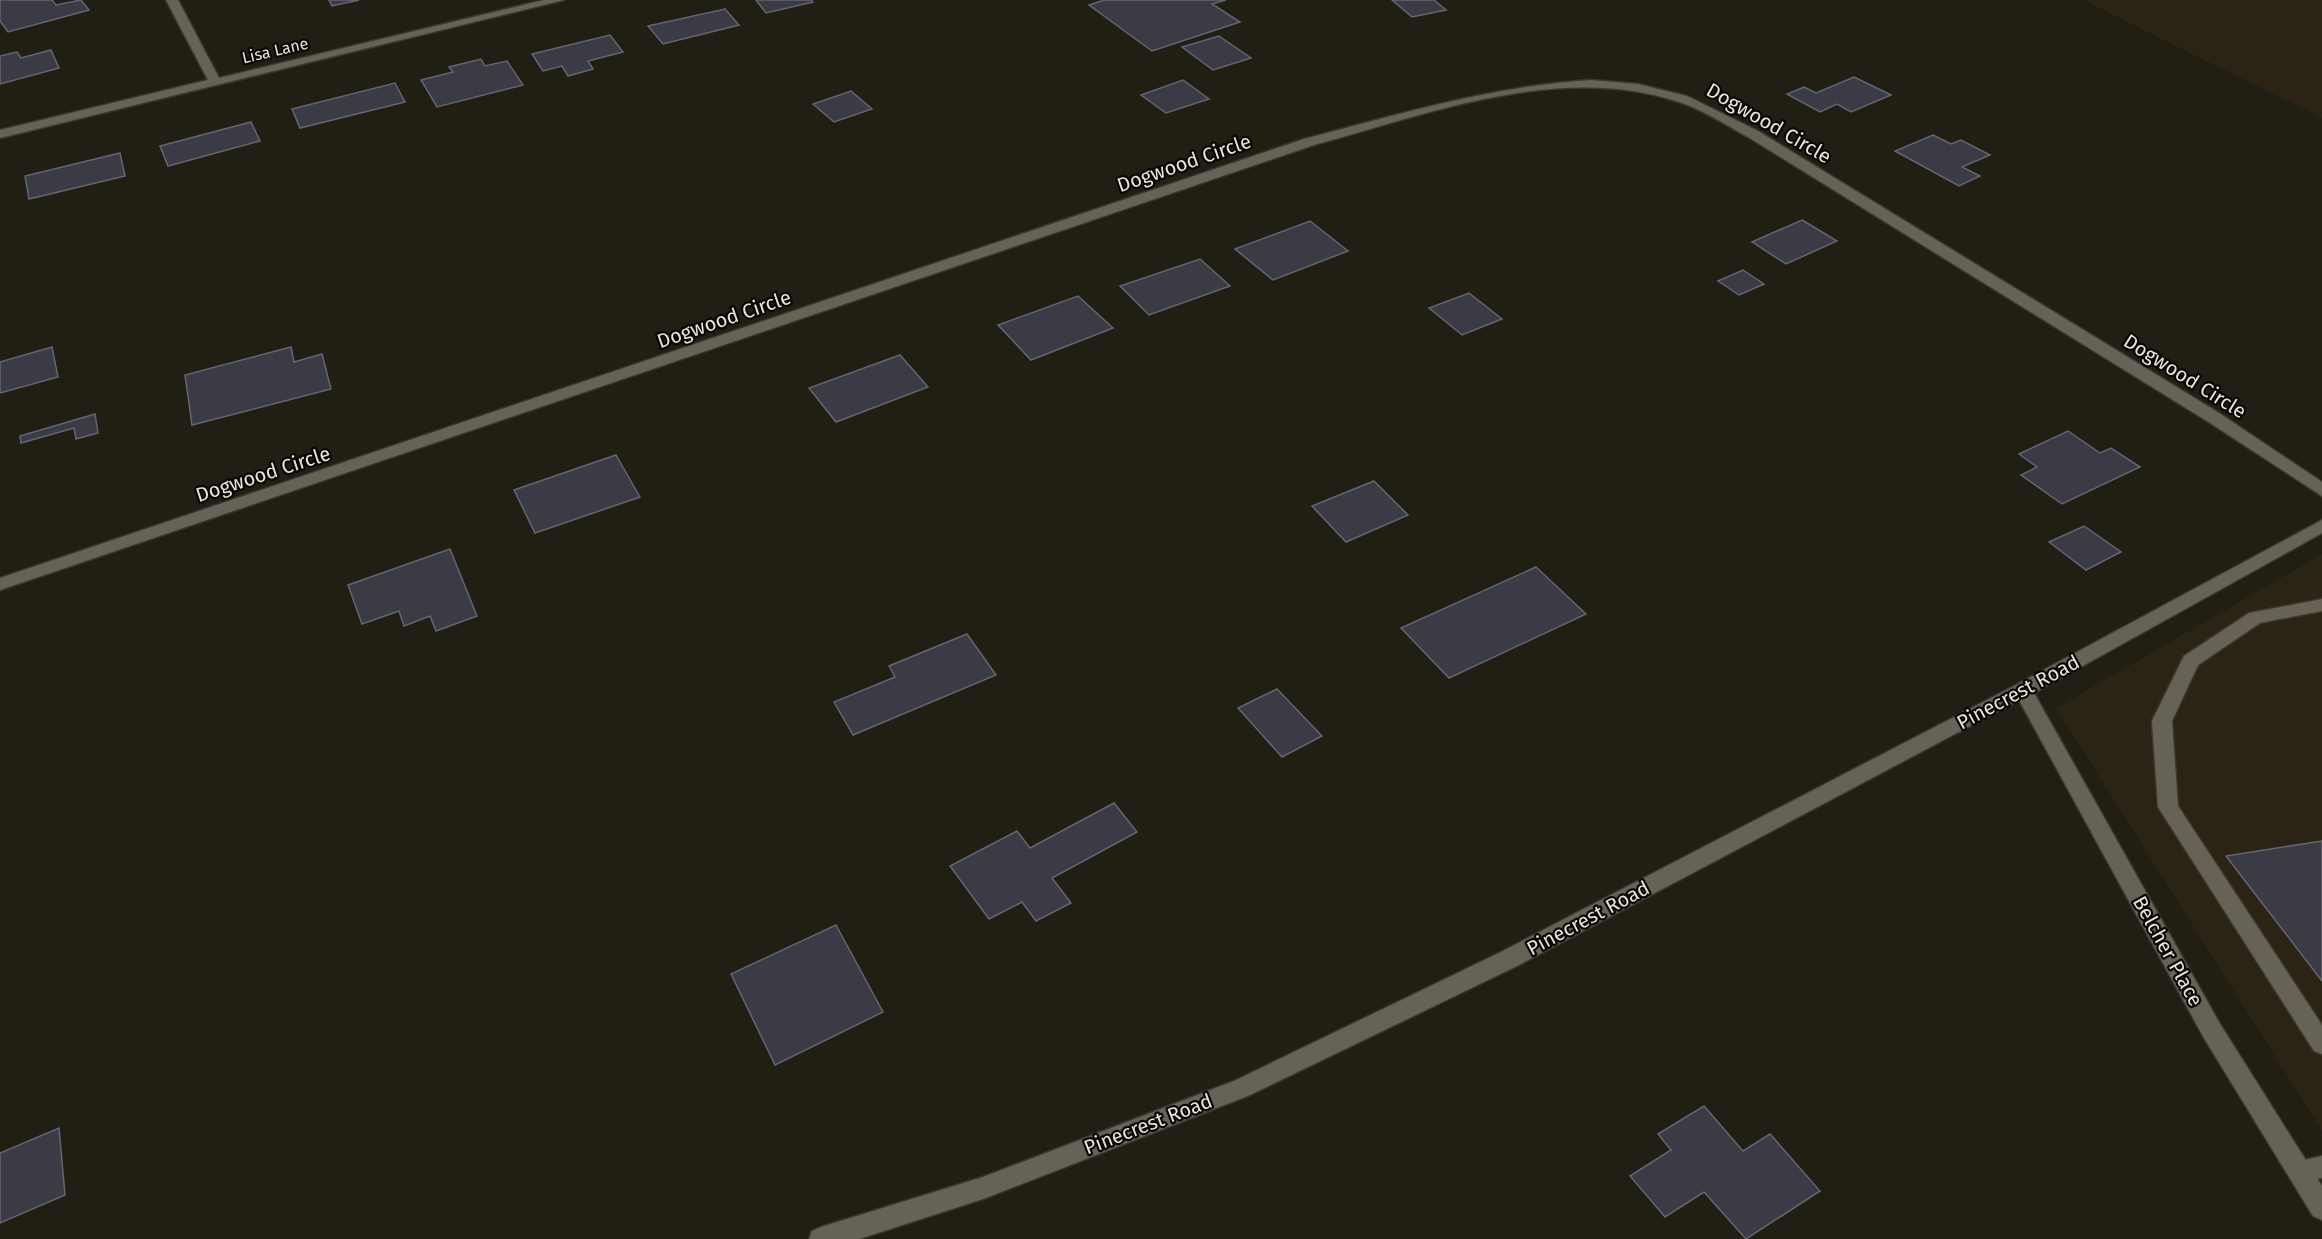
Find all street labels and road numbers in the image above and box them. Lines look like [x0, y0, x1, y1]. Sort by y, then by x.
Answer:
street label: Lisa Lane [240, 34, 310, 67]
street label: Dogwood Circle [1702, 78, 1836, 168]
street label: Dogwood Circle [1114, 129, 1254, 197]
street label: Dogwood Circle [654, 285, 794, 353]
street label: Dogwood Circle [2119, 329, 2251, 423]
street label: Dogwood Circle [193, 441, 333, 507]
street label: Pinecrest Road [1953, 650, 2083, 734]
street label: Pinecrest Road [1523, 876, 1653, 960]
street label: Belcher Place [2128, 892, 2208, 1010]
street label: Pinecrest Road [1080, 1089, 1216, 1159]

